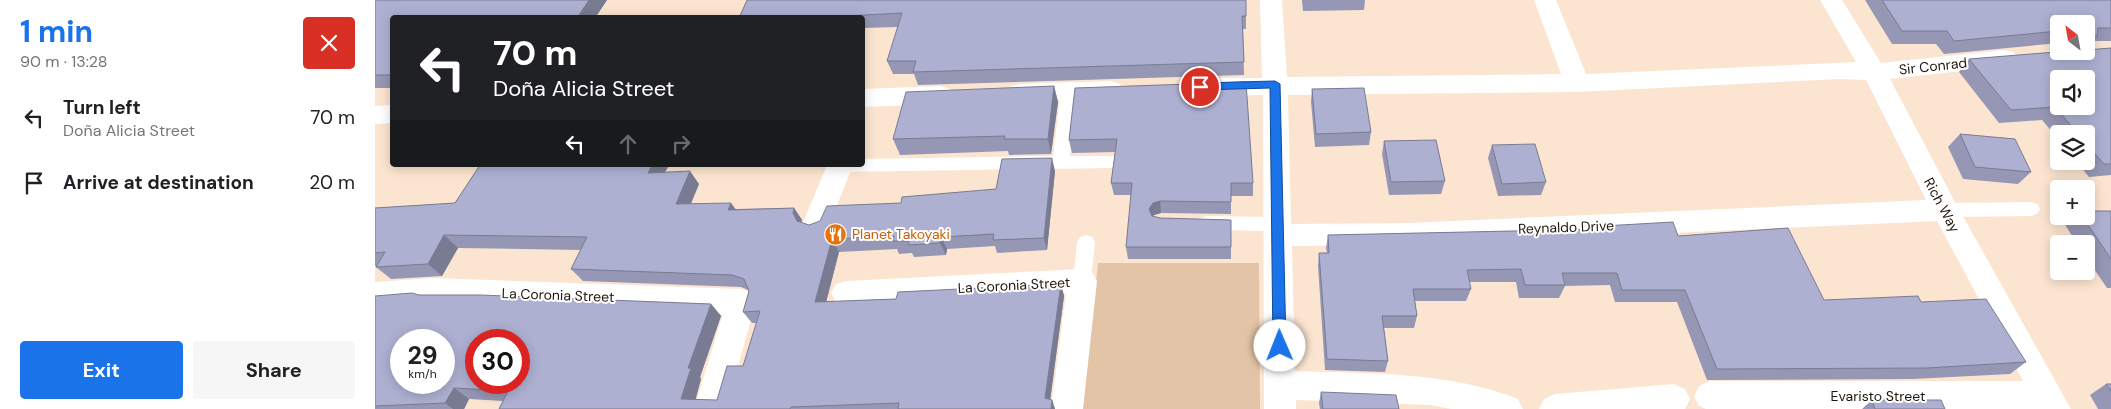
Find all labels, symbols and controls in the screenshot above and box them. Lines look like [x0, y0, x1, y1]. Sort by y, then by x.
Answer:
text: 1 min [20, 12, 93, 51]
north arrow [2050, 15, 2095, 60]
map controls [2050, 15, 2095, 280]
button: close [303, 17, 355, 69]
text: 70 m [493, 30, 577, 76]
icon: left [410, 35, 475, 100]
text: 90 m · 13:28 [20, 51, 108, 72]
street label: Sir Conrad [1898, 53, 1968, 79]
pin [1179, 66, 1221, 108]
button: sound [2050, 70, 2095, 115]
icon: arrive [1186, 73, 1214, 101]
text: Doña Alicia Street [493, 74, 674, 103]
text: Turn left [63, 95, 141, 120]
icon: left [20, 104, 48, 132]
text: 70 m [310, 105, 355, 130]
text: Doña Alicia Street [63, 120, 195, 141]
button: layers [2050, 125, 2095, 170]
icon: left [561, 130, 589, 158]
icon: ahead [614, 130, 642, 158]
icon: right [667, 130, 695, 158]
icon: arrive [20, 169, 48, 197]
text: Arrive at destination [63, 170, 254, 195]
text: 20 m [309, 170, 355, 195]
street label: Rich Way [1920, 175, 1964, 236]
button: + [2050, 180, 2095, 225]
street label: Reynaldo Drive [1518, 216, 1614, 238]
restaurant icon: Planet Takoyaki [824, 222, 848, 246]
place label: Planet Takoyaki [852, 225, 950, 243]
button: − [2050, 235, 2095, 280]
street label: La Coronia Street [957, 273, 1071, 297]
street label: La Coronia Street [501, 284, 615, 306]
position arrow [1253, 319, 1305, 371]
speed limit sign: 30 [465, 329, 530, 394]
text: 29 [407, 339, 438, 372]
button: Exit [20, 341, 183, 399]
button: Share [193, 341, 355, 399]
text: km/h [408, 366, 437, 382]
street label: Evaristo Street [1831, 387, 1925, 405]

